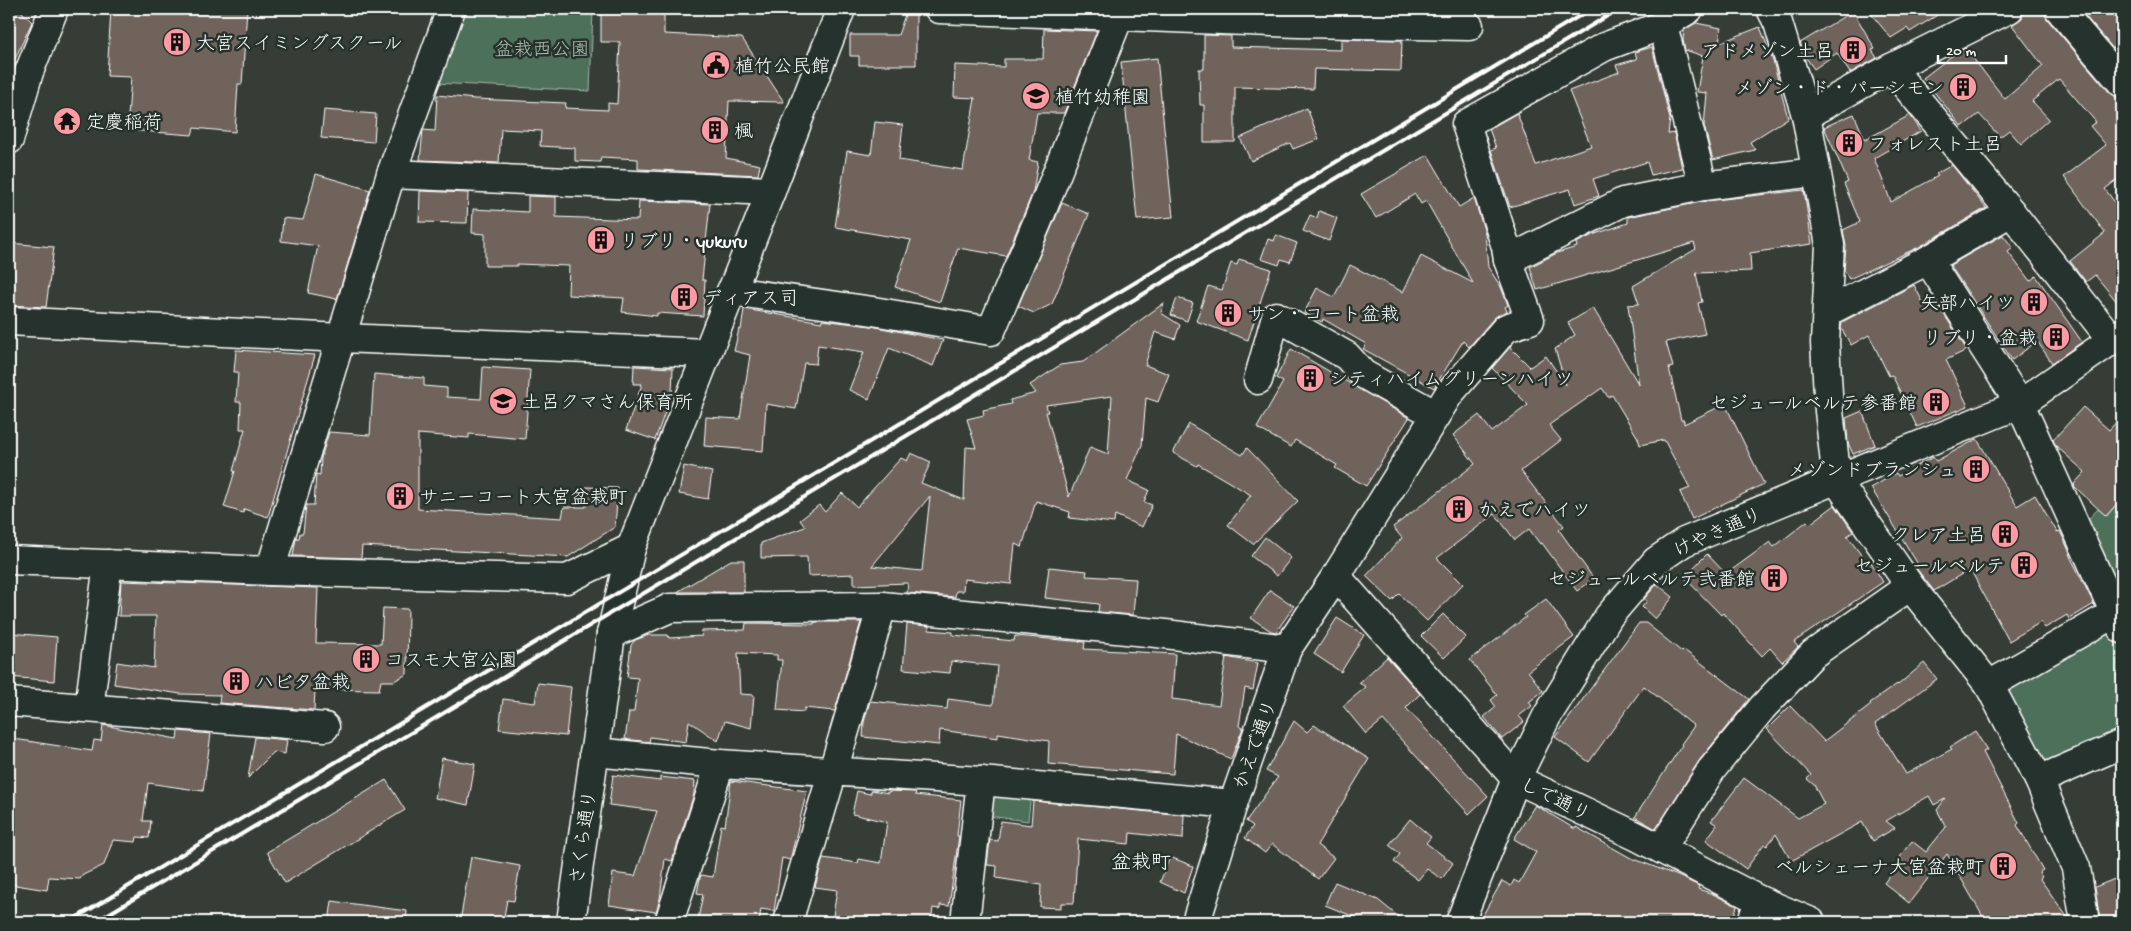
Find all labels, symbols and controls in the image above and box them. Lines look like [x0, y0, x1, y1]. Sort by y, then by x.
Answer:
building icon: 大宮スイミングスクール [162, 27, 192, 57]
scale bar [1938, 32, 2006, 64]
place label: 大宮スイミングスクール [196, 33, 403, 57]
building icon: アドメゾン土呂 [1838, 35, 1868, 65]
park label: 盆栽西公園 [494, 39, 590, 63]
place label: アドメゾン土呂 [1701, 41, 1834, 65]
text: 20 m [1946, 43, 1976, 61]
public building icon: 植竹公民館 [701, 50, 731, 80]
place label: 植竹公民館 [735, 56, 830, 80]
building icon: メゾン・ド・パーシモン [1948, 72, 1978, 102]
place label: メゾン・ド・パーシモン [1735, 78, 1944, 102]
school or university icon: 植竹幼稚園 [1021, 81, 1051, 111]
place label: 植竹幼稚園 [1055, 87, 1150, 111]
temple icon: 定慶稲荷 [52, 106, 82, 136]
place label: 定慶稲荷 [86, 112, 162, 136]
building icon: 楓 [700, 115, 730, 145]
place label: 楓 [734, 122, 753, 145]
building icon: フォレスト土呂 [1834, 128, 1864, 158]
place label: フォレスト土呂 [1868, 135, 2003, 158]
building icon: リブリ・yukuru [586, 225, 616, 255]
place label: リブリ・yukuru [620, 232, 747, 255]
building icon: ディアス司 [669, 282, 699, 312]
building icon: 矢部ハイツ [2019, 287, 2049, 317]
place label: ディアス司 [703, 289, 798, 312]
place label: 矢部ハイツ [1920, 294, 2015, 317]
building icon: サン・コート盆栽 [1213, 298, 1243, 328]
place label: サン・コート盆栽 [1247, 304, 1399, 328]
building icon: リブリ・盆栽 [2041, 322, 2071, 352]
place label: リブリ・盆栽 [1923, 328, 2037, 352]
building icon: シティハイムグリーンハイツ [1295, 363, 1325, 393]
place label: シティハイムグリーンハイツ [1329, 369, 1573, 393]
school or university icon: 土呂クマさん保育所 [488, 386, 518, 416]
building icon: セジュールベルテ参番館 [1921, 387, 1951, 417]
place label: 土呂クマさん保育所 [522, 392, 693, 416]
place label: セジュールベルテ参番館 [1709, 393, 1917, 417]
building icon: メゾンドブランシュ [1961, 454, 1991, 484]
place label: メゾンドブランシュ [1787, 460, 1957, 484]
building icon: サニーコート大宮盆栽町 [385, 481, 415, 511]
place label: サニーコート大宮盆栽町 [419, 487, 628, 511]
building icon: かえでハイツ [1444, 494, 1474, 524]
place label: かえでハイツ [1478, 501, 1590, 524]
street label: けやき通り [1670, 504, 1767, 564]
building icon: クレア土呂 [1990, 519, 2020, 549]
place label: クレア土呂 [1891, 526, 1986, 549]
building icon: セジュールベルテ [2009, 550, 2039, 580]
place label: セジュールベルテ [1854, 557, 2005, 580]
building icon: セジュールベルテ弐番館 [1759, 563, 1789, 593]
place label: セジュールベルテ弐番館 [1547, 569, 1755, 593]
building icon: コスモ大宮公園 [351, 644, 381, 674]
place label: コスモ大宮公園 [385, 650, 517, 674]
building icon: ハビタ盆栽 [221, 666, 251, 696]
place label: ハビタ盆栽 [255, 672, 350, 696]
street label: かえで通り [1230, 697, 1284, 793]
street label: しで通り [1516, 774, 1593, 828]
street label: さくら通り [567, 789, 603, 886]
district label: 盆栽町 [1111, 851, 1171, 876]
building icon: ベルシェーナ大宮盆栽町 [1988, 851, 2018, 881]
place label: ベルシェーナ大宮盆栽町 [1775, 857, 1984, 881]

